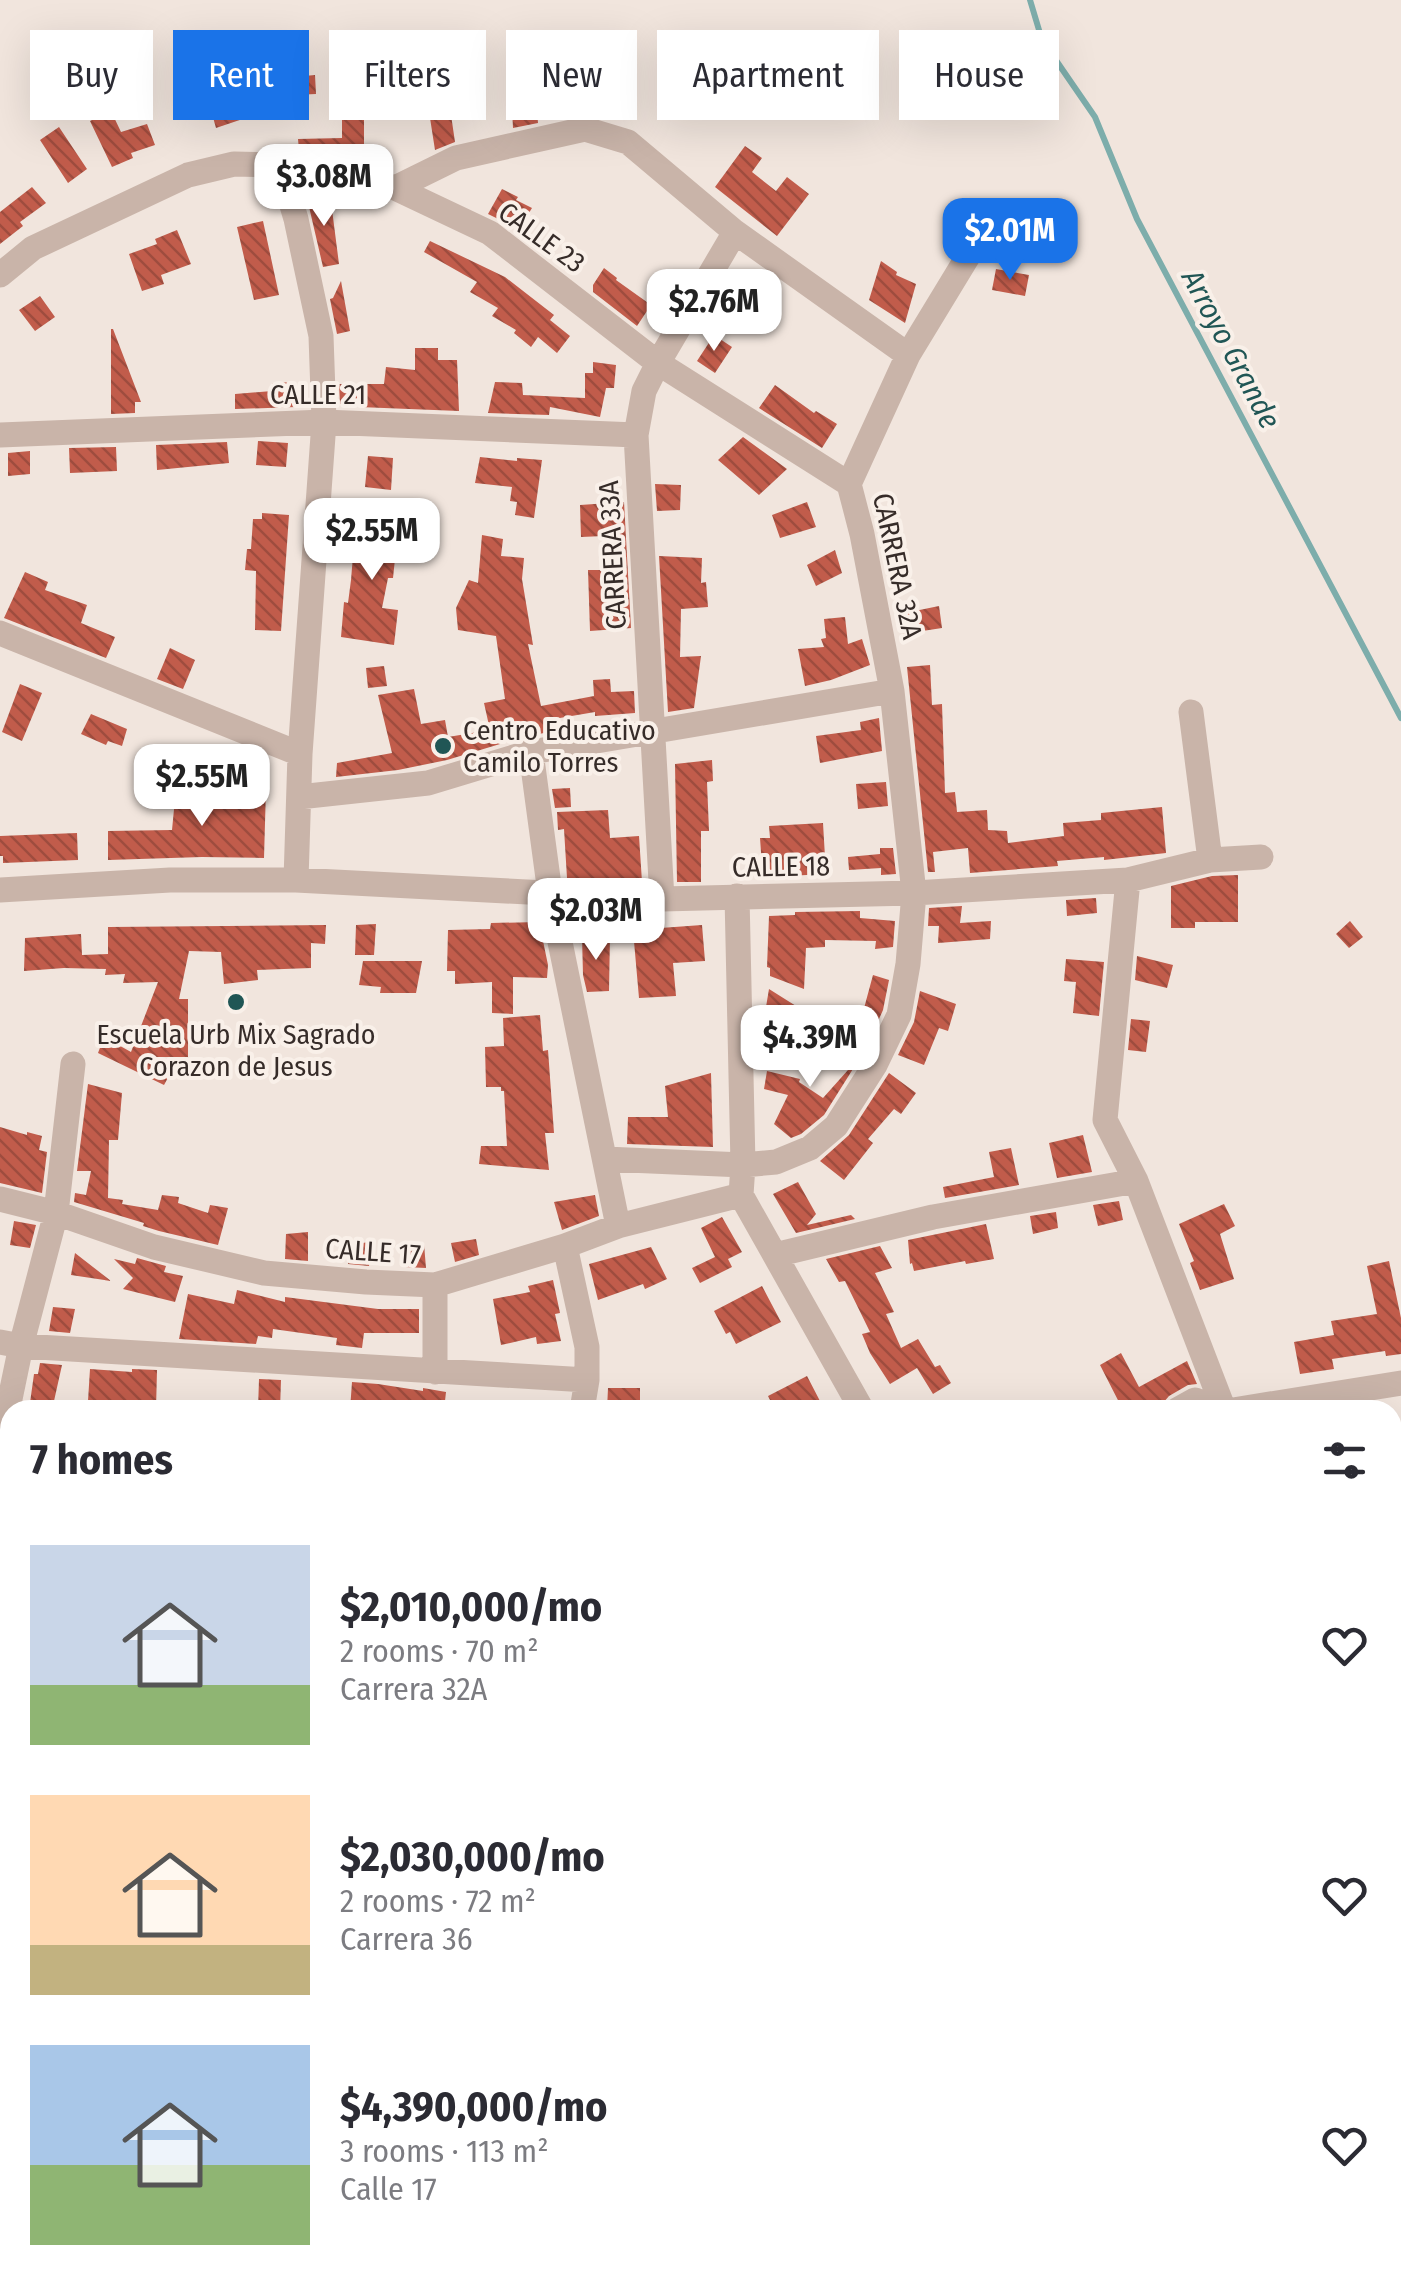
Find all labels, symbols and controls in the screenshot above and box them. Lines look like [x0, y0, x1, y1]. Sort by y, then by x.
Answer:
chip: Buy [30, 30, 153, 120]
chip: Rent [173, 30, 309, 120]
chip: Filters [329, 30, 486, 120]
chip: New [506, 30, 637, 120]
chip: Apartment [657, 30, 879, 120]
chip: House [899, 30, 1059, 120]
pin: $3.08M [243, 144, 405, 229]
text: $3.08M [276, 157, 372, 195]
street label: CALLE 23 [492, 195, 591, 280]
pin: $2.01M [929, 198, 1091, 283]
text: $2.01M [965, 211, 1055, 249]
water label: Arroyo Grande [1174, 262, 1288, 435]
pin: $2.76M [633, 269, 795, 354]
text: $2.76M [669, 282, 759, 320]
street label: CALLE 21 [270, 378, 366, 411]
street label: CARRERA 33A [592, 479, 633, 630]
street label: CARRERA 32A [866, 490, 929, 643]
pin: $2.55M [291, 498, 453, 583]
text: $2.55M [326, 511, 418, 549]
place label: Centro Educativo Camilo Torres [463, 714, 656, 779]
marker: Centro Educativo Camilo Torres [432, 735, 454, 757]
pin: $2.55M [121, 744, 283, 829]
text: $2.55M [156, 757, 248, 795]
street label: CALLE 18 [732, 849, 830, 884]
pin: $2.03M [515, 878, 677, 963]
text: $2.03M [550, 891, 642, 929]
marker: Escuela Urb Mix Sagrado Corazon de Jesus [225, 991, 247, 1013]
pin: $4.39M [729, 1005, 891, 1090]
place label: Escuela Urb Mix Sagrado Corazon de Jesus [96, 1018, 376, 1083]
text: $4.39M [763, 1018, 857, 1056]
street label: CALLE 17 [324, 1232, 422, 1271]
icon: filters [1317, 1433, 1372, 1488]
text: 7 homes [30, 1435, 173, 1485]
text: $2,010,000/mo [340, 1582, 602, 1632]
icon: home [110, 1585, 230, 1705]
icon: heart [1317, 1618, 1372, 1673]
text: 2 rooms · 70 m² [340, 1632, 539, 1670]
text: Carrera 32A [340, 1670, 487, 1708]
text: $2,030,000/mo [340, 1832, 605, 1882]
icon: home [110, 1835, 230, 1955]
icon: heart [1317, 1868, 1372, 1923]
text: 2 rooms · 72 m² [340, 1882, 536, 1920]
text: Carrera 36 [340, 1920, 473, 1958]
text: $4,390,000/mo [340, 2082, 607, 2132]
icon: home [110, 2085, 230, 2205]
icon: heart [1317, 2118, 1372, 2173]
text: 3 rooms · 113 m² [340, 2132, 548, 2170]
text: Calle 17 [340, 2170, 437, 2208]

